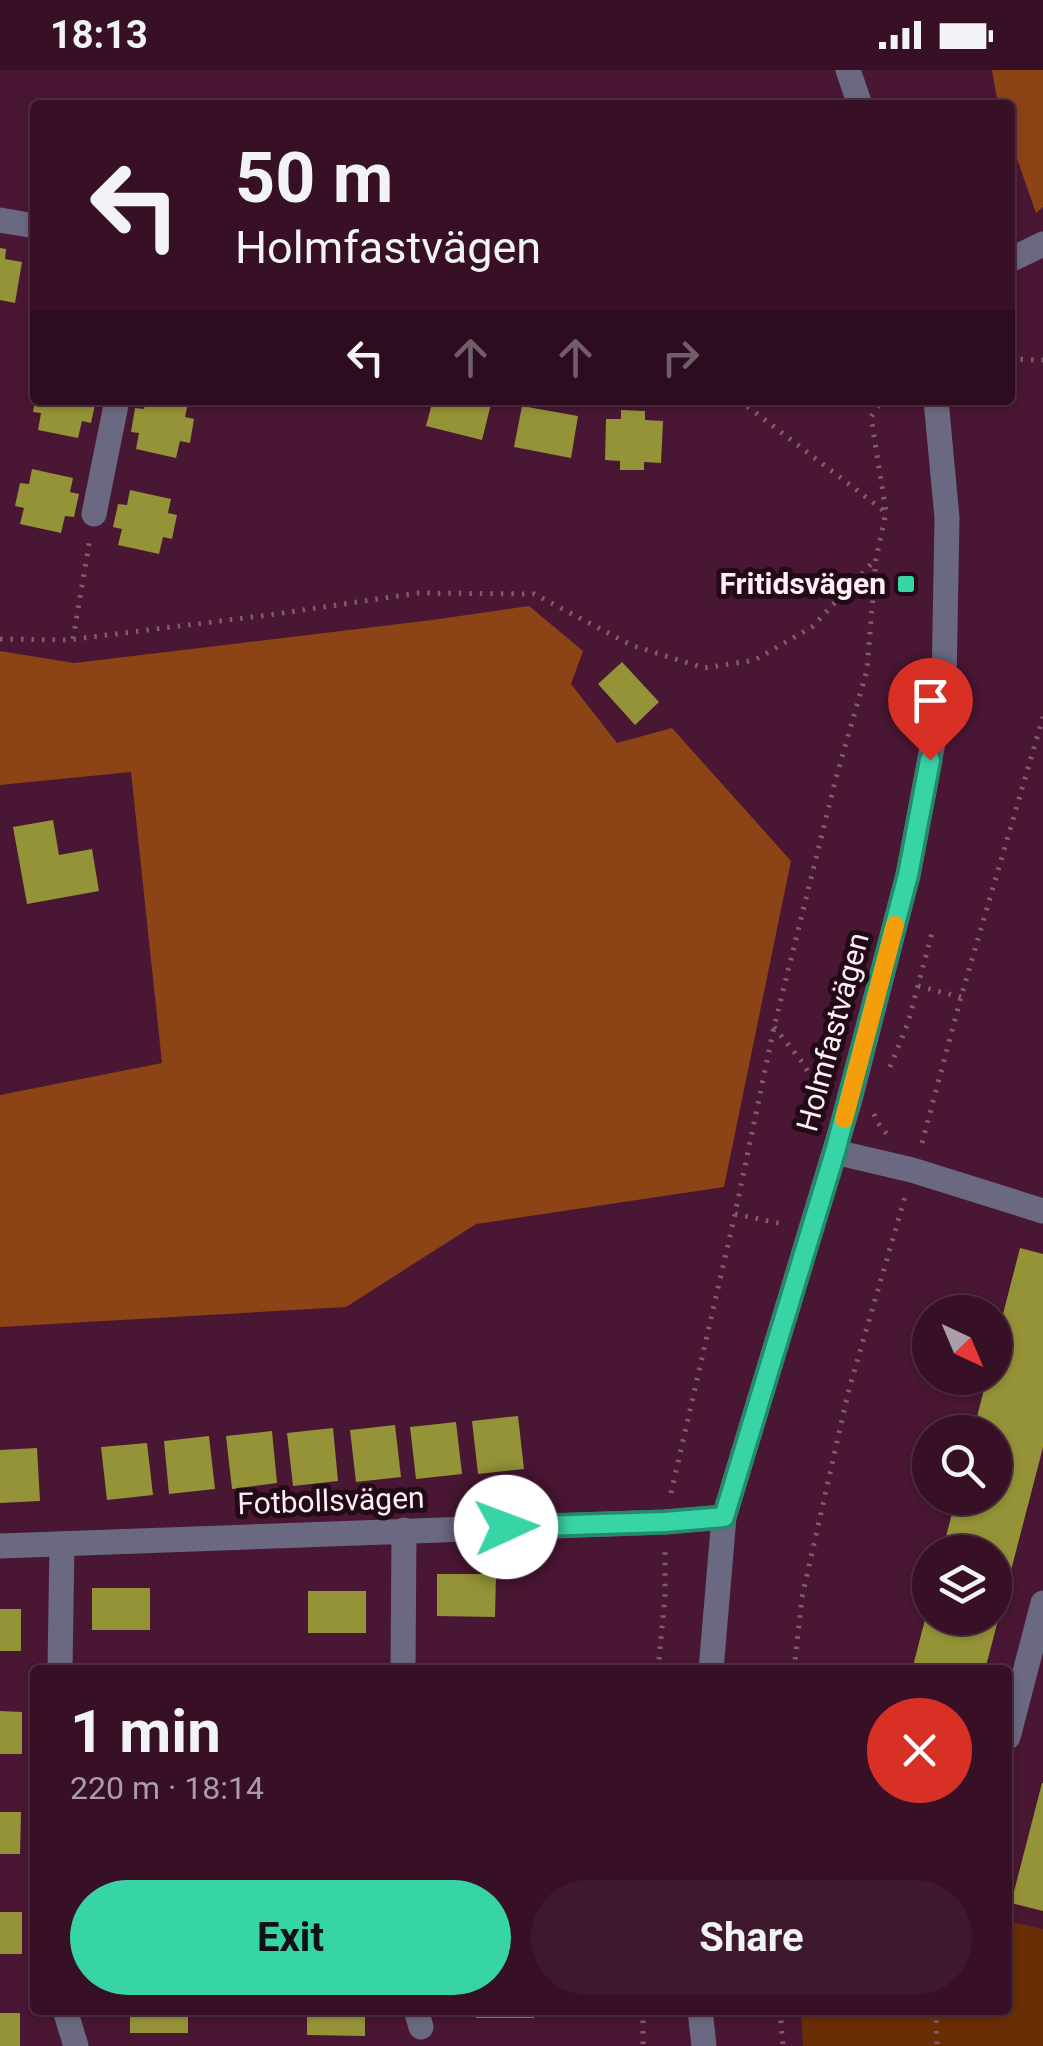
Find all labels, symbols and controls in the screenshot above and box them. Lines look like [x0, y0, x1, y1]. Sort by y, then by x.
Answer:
text: 18:13 [50, 13, 148, 57]
text: 50 m [235, 137, 393, 219]
icon: left [70, 140, 200, 270]
text: Holmfastvägen [235, 221, 541, 274]
icon: left [338, 330, 393, 385]
icon: ahead [443, 330, 498, 385]
icon: ahead [548, 330, 603, 385]
icon: right [653, 330, 708, 385]
place label: Fritidsvägen [719, 566, 886, 601]
marker: Fritidsvägen [895, 573, 917, 595]
pin [888, 658, 973, 761]
icon: arrive [903, 673, 958, 728]
street label: Holmfastvägen [789, 929, 876, 1135]
north arrow [912, 1295, 1012, 1395]
map controls [912, 1295, 1012, 1635]
button: search [912, 1415, 1012, 1515]
position arrow [454, 1475, 558, 1579]
street label: Fotbollsvägen [237, 1480, 425, 1521]
button: layers [912, 1535, 1012, 1635]
text: 1 min [70, 1696, 221, 1767]
button: close [867, 1698, 972, 1803]
text: 220 m · 18:14 [70, 1769, 264, 1807]
button: Exit [70, 1880, 511, 1995]
button: Share [531, 1880, 972, 1995]

